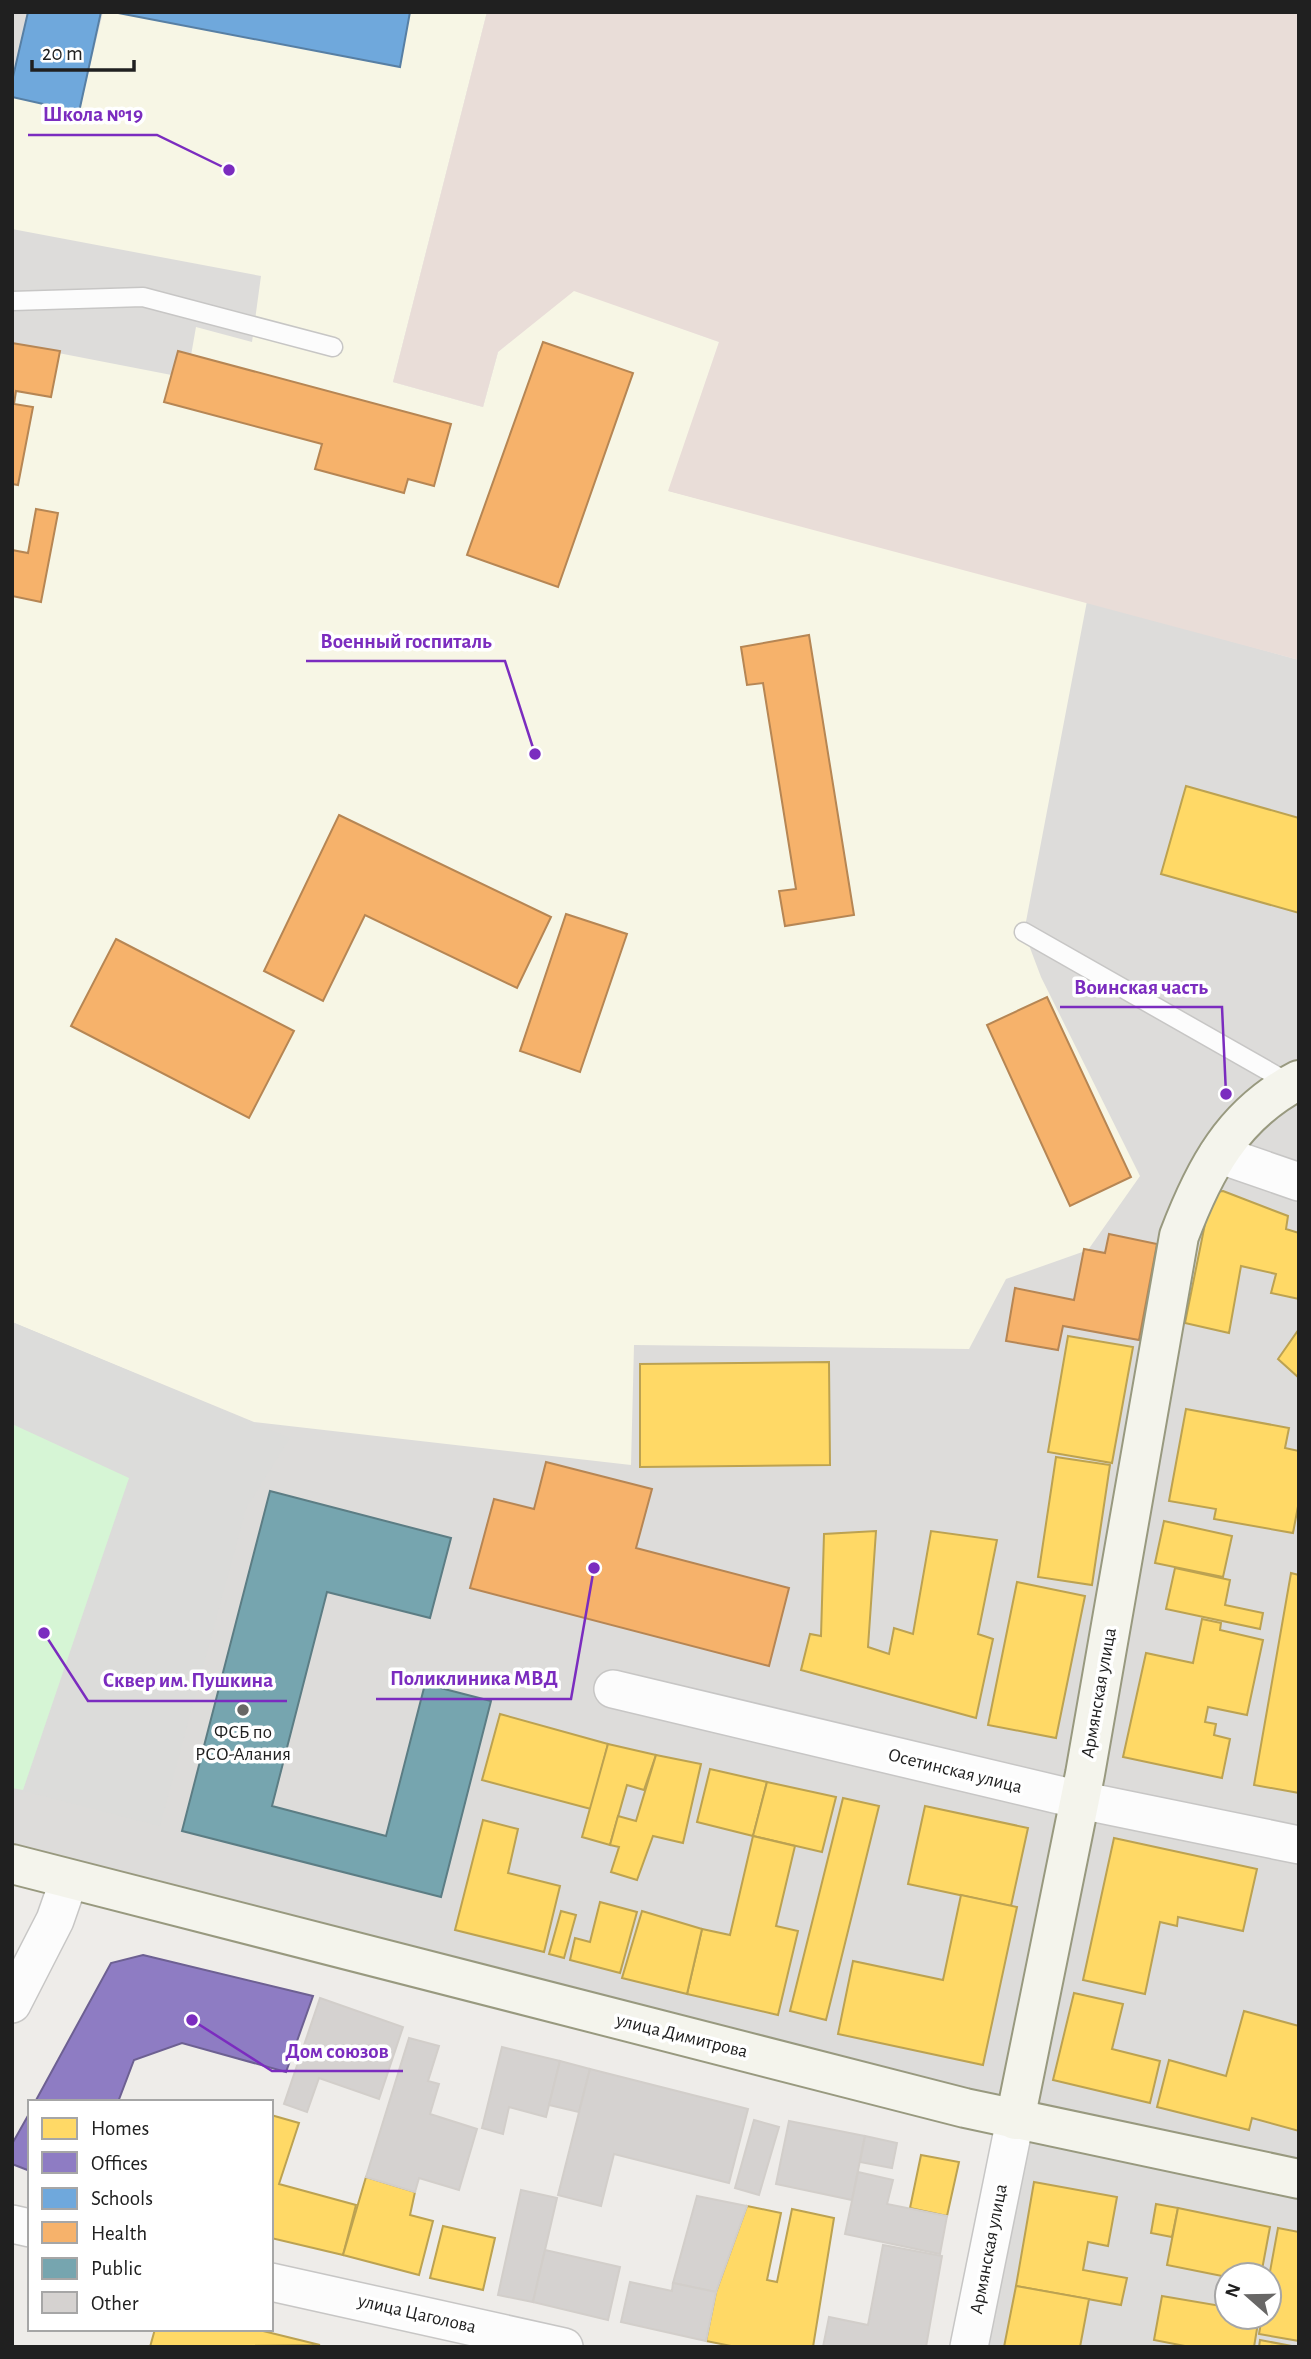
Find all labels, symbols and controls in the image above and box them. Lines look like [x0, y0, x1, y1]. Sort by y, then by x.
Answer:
scale bar [32, 28, 133, 72]
text: 20 m [42, 43, 83, 64]
callout: Школа №19 [28, 93, 157, 135]
text: Школа №19 [43, 104, 143, 125]
callout: Военный госпиталь [306, 619, 505, 661]
text: Военный госпиталь [320, 631, 492, 652]
callout: Воинская часть [1060, 965, 1222, 1007]
text: Воинская часть [1074, 977, 1208, 998]
street label: Армянская улица [1078, 1626, 1120, 1760]
callout: Поликлиника МВД [376, 1657, 571, 1699]
callout: Сквер им. Пушкина [88, 1659, 287, 1701]
text: Поликлиника МВД [390, 1668, 558, 1689]
text: Сквер им. Пушкина [103, 1670, 273, 1691]
marker: ФСБ по РСО-Алания [235, 1702, 251, 1718]
place label: ФСБ по РСО-Алания [195, 1723, 291, 1764]
street label: Осетинская улица [886, 1745, 1024, 1797]
street label: улица Димитрова [613, 2010, 750, 2062]
callout: Дом союзов [272, 2029, 403, 2071]
text: Дом союзов [285, 2041, 389, 2062]
legend [28, 2100, 273, 2331]
text: Homes [91, 2118, 149, 2139]
text: Offices [91, 2153, 148, 2174]
street label: Армянская улица [967, 2182, 1011, 2316]
text: Schools [91, 2188, 153, 2209]
text: Health [91, 2223, 147, 2244]
text: Public [91, 2258, 141, 2279]
north arrow [1213, 2261, 1283, 2331]
text: N [1222, 2281, 1245, 2300]
street label: улица Цаголова [355, 2291, 478, 2337]
text: Other [91, 2293, 139, 2314]

